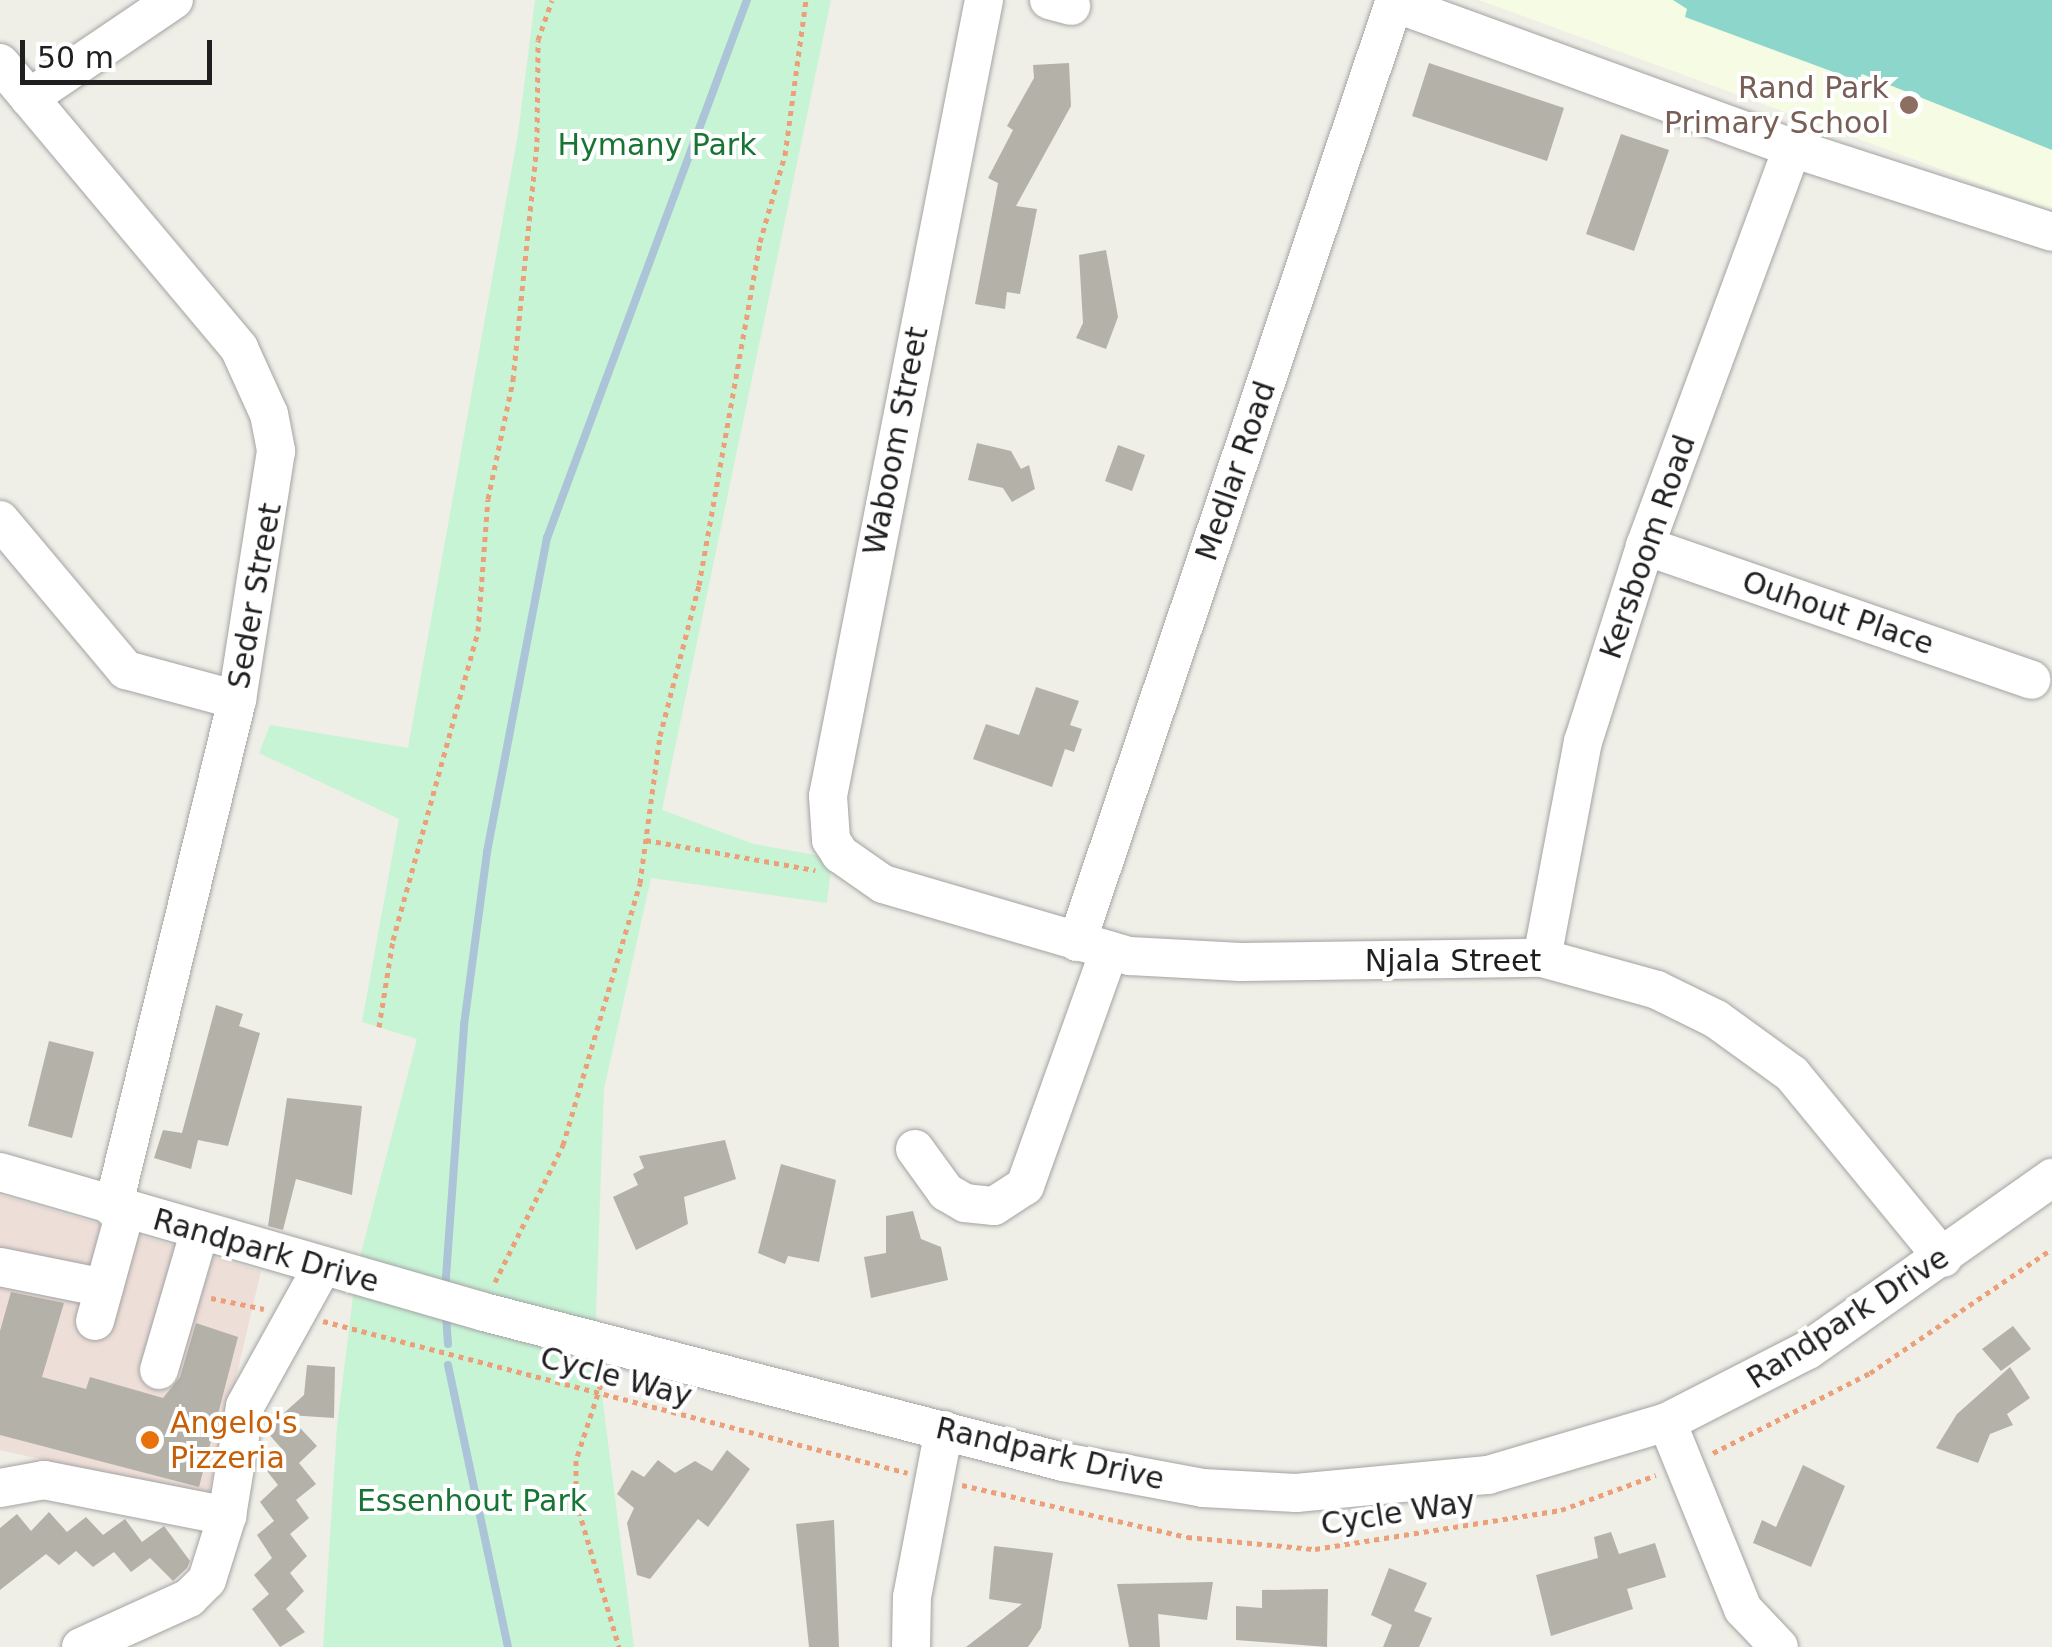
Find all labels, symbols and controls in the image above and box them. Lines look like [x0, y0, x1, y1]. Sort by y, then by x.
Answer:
scale bar [25, 20, 218, 82]
text: 50 m [37, 40, 114, 75]
place label: Rand Park Primary School [1664, 70, 1889, 140]
marker: Rand Park Primary School [1898, 94, 1920, 116]
park label: Hymany Park [557, 127, 757, 163]
street label: Waboom Street [856, 324, 936, 558]
street label: Medlar Road [1188, 377, 1284, 565]
street label: Kersboom Road [1593, 430, 1703, 664]
street label: Seder Street [221, 500, 289, 692]
street label: Ouhout Place [1738, 563, 1938, 663]
street label: Njala Street [1365, 943, 1541, 979]
street label: Randpark Drive [149, 1202, 383, 1300]
street label: Randpark Drive [1740, 1239, 1956, 1397]
street label: Cycle Way [536, 1340, 696, 1414]
place label: Angelo's Pizzeria [170, 1405, 298, 1476]
street label: Randpark Drive [932, 1410, 1168, 1498]
marker: Angelo's Pizzeria [139, 1429, 161, 1451]
park label: Essenhout Park [357, 1483, 587, 1519]
street label: Cycle Way [1318, 1483, 1478, 1543]

